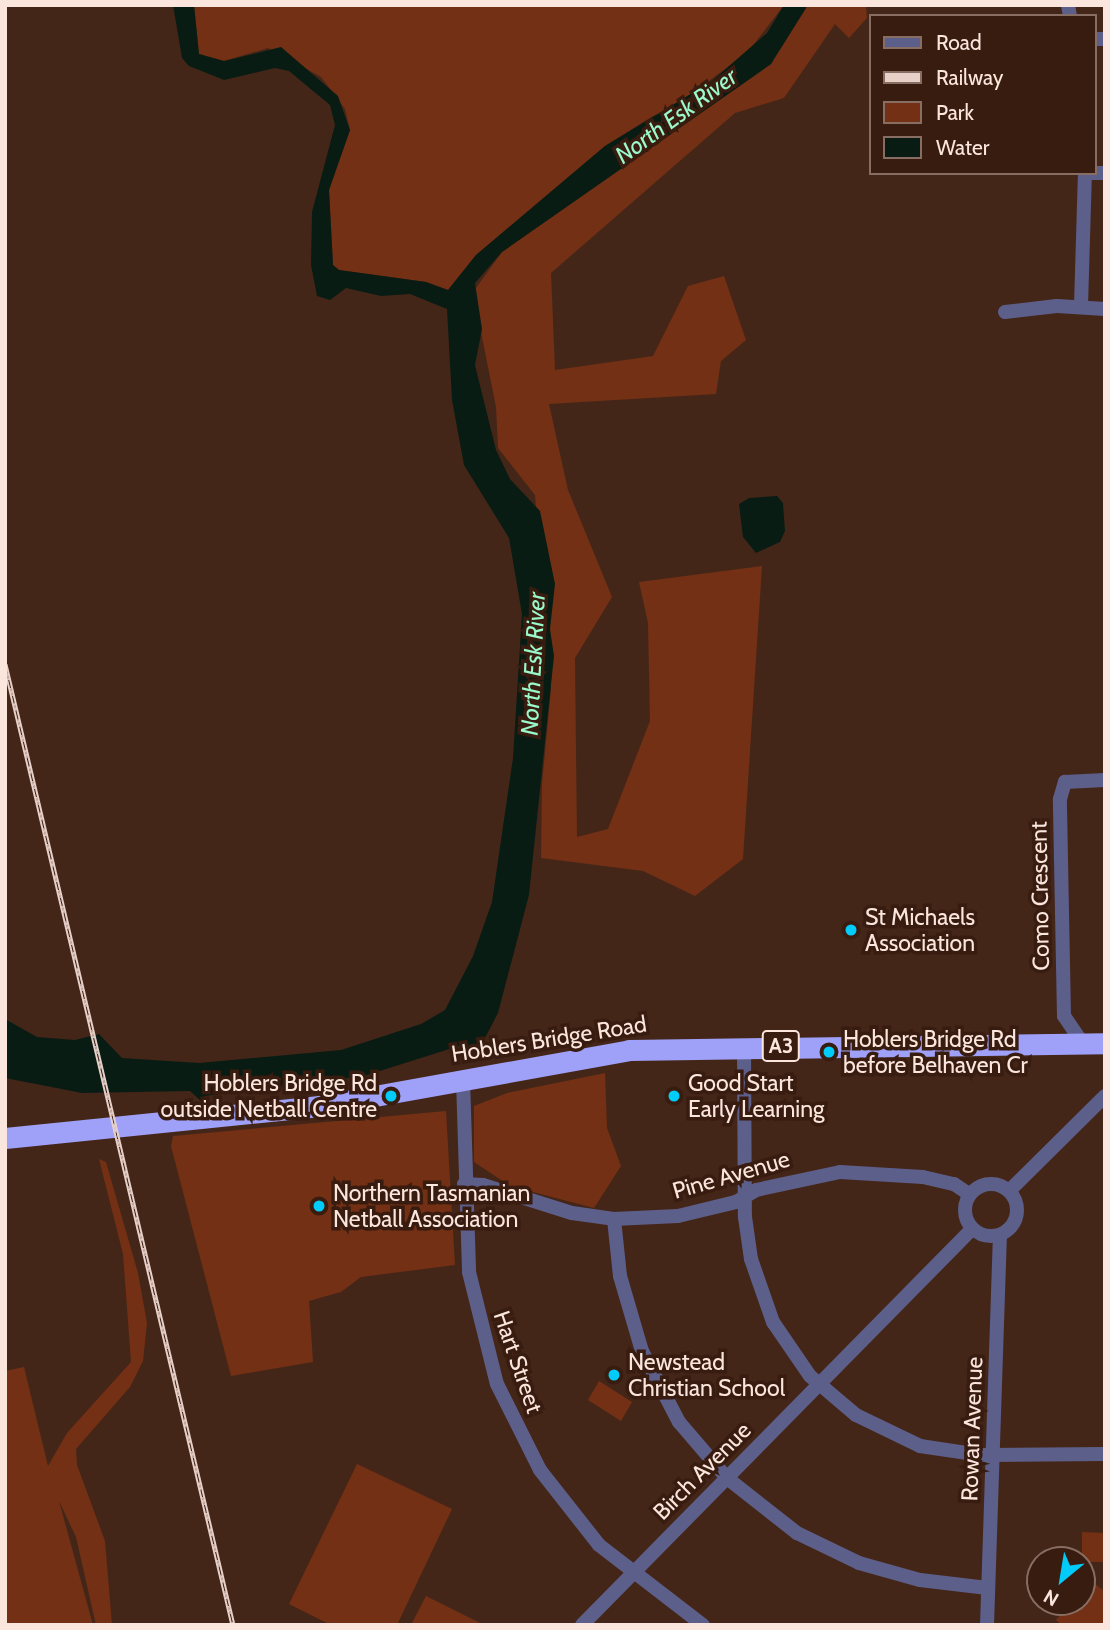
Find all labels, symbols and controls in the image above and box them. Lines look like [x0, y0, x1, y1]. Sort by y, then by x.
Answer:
legend [869, 14, 1096, 175]
text: Road [936, 30, 982, 55]
water label: North Esk River [609, 62, 743, 170]
text: Railway [936, 65, 1003, 90]
text: Park [936, 100, 974, 125]
text: Water [936, 135, 989, 160]
water label: North Esk River [515, 592, 551, 736]
street label: Como Crescent [1025, 821, 1055, 971]
place label: St Michaels Association [865, 903, 975, 957]
marker: St Michaels Association [843, 922, 859, 938]
street label: Hoblers Bridge Road [449, 1010, 649, 1068]
place label: Hoblers Bridge Rd before Belhaven Cr [843, 1025, 1028, 1079]
road number: A3 [762, 1028, 800, 1064]
marker: Hoblers Bridge Rd before Belhaven Cr [821, 1044, 837, 1060]
place label: Hoblers Bridge Rd outside Netball Centre [160, 1069, 377, 1123]
place label: Good Start Early Learning [688, 1069, 825, 1123]
marker: Hoblers Bridge Rd outside Netball Centre [383, 1088, 399, 1104]
marker: Good Start Early Learning [666, 1088, 682, 1104]
street label: Pine Avenue [669, 1145, 793, 1205]
place label: Northern Tasmanian Netball Association [333, 1179, 530, 1233]
marker: Northern Tasmanian Netball Association [311, 1198, 327, 1214]
street label: Hart Street [488, 1307, 548, 1417]
place label: Newstead Christian School [628, 1348, 785, 1402]
street label: Rowan Avenue [956, 1356, 988, 1502]
marker: Newstead Christian School [606, 1367, 622, 1383]
street label: Birch Avenue [648, 1417, 756, 1525]
north arrow [1026, 1546, 1096, 1616]
text: N [1040, 1585, 1063, 1611]

